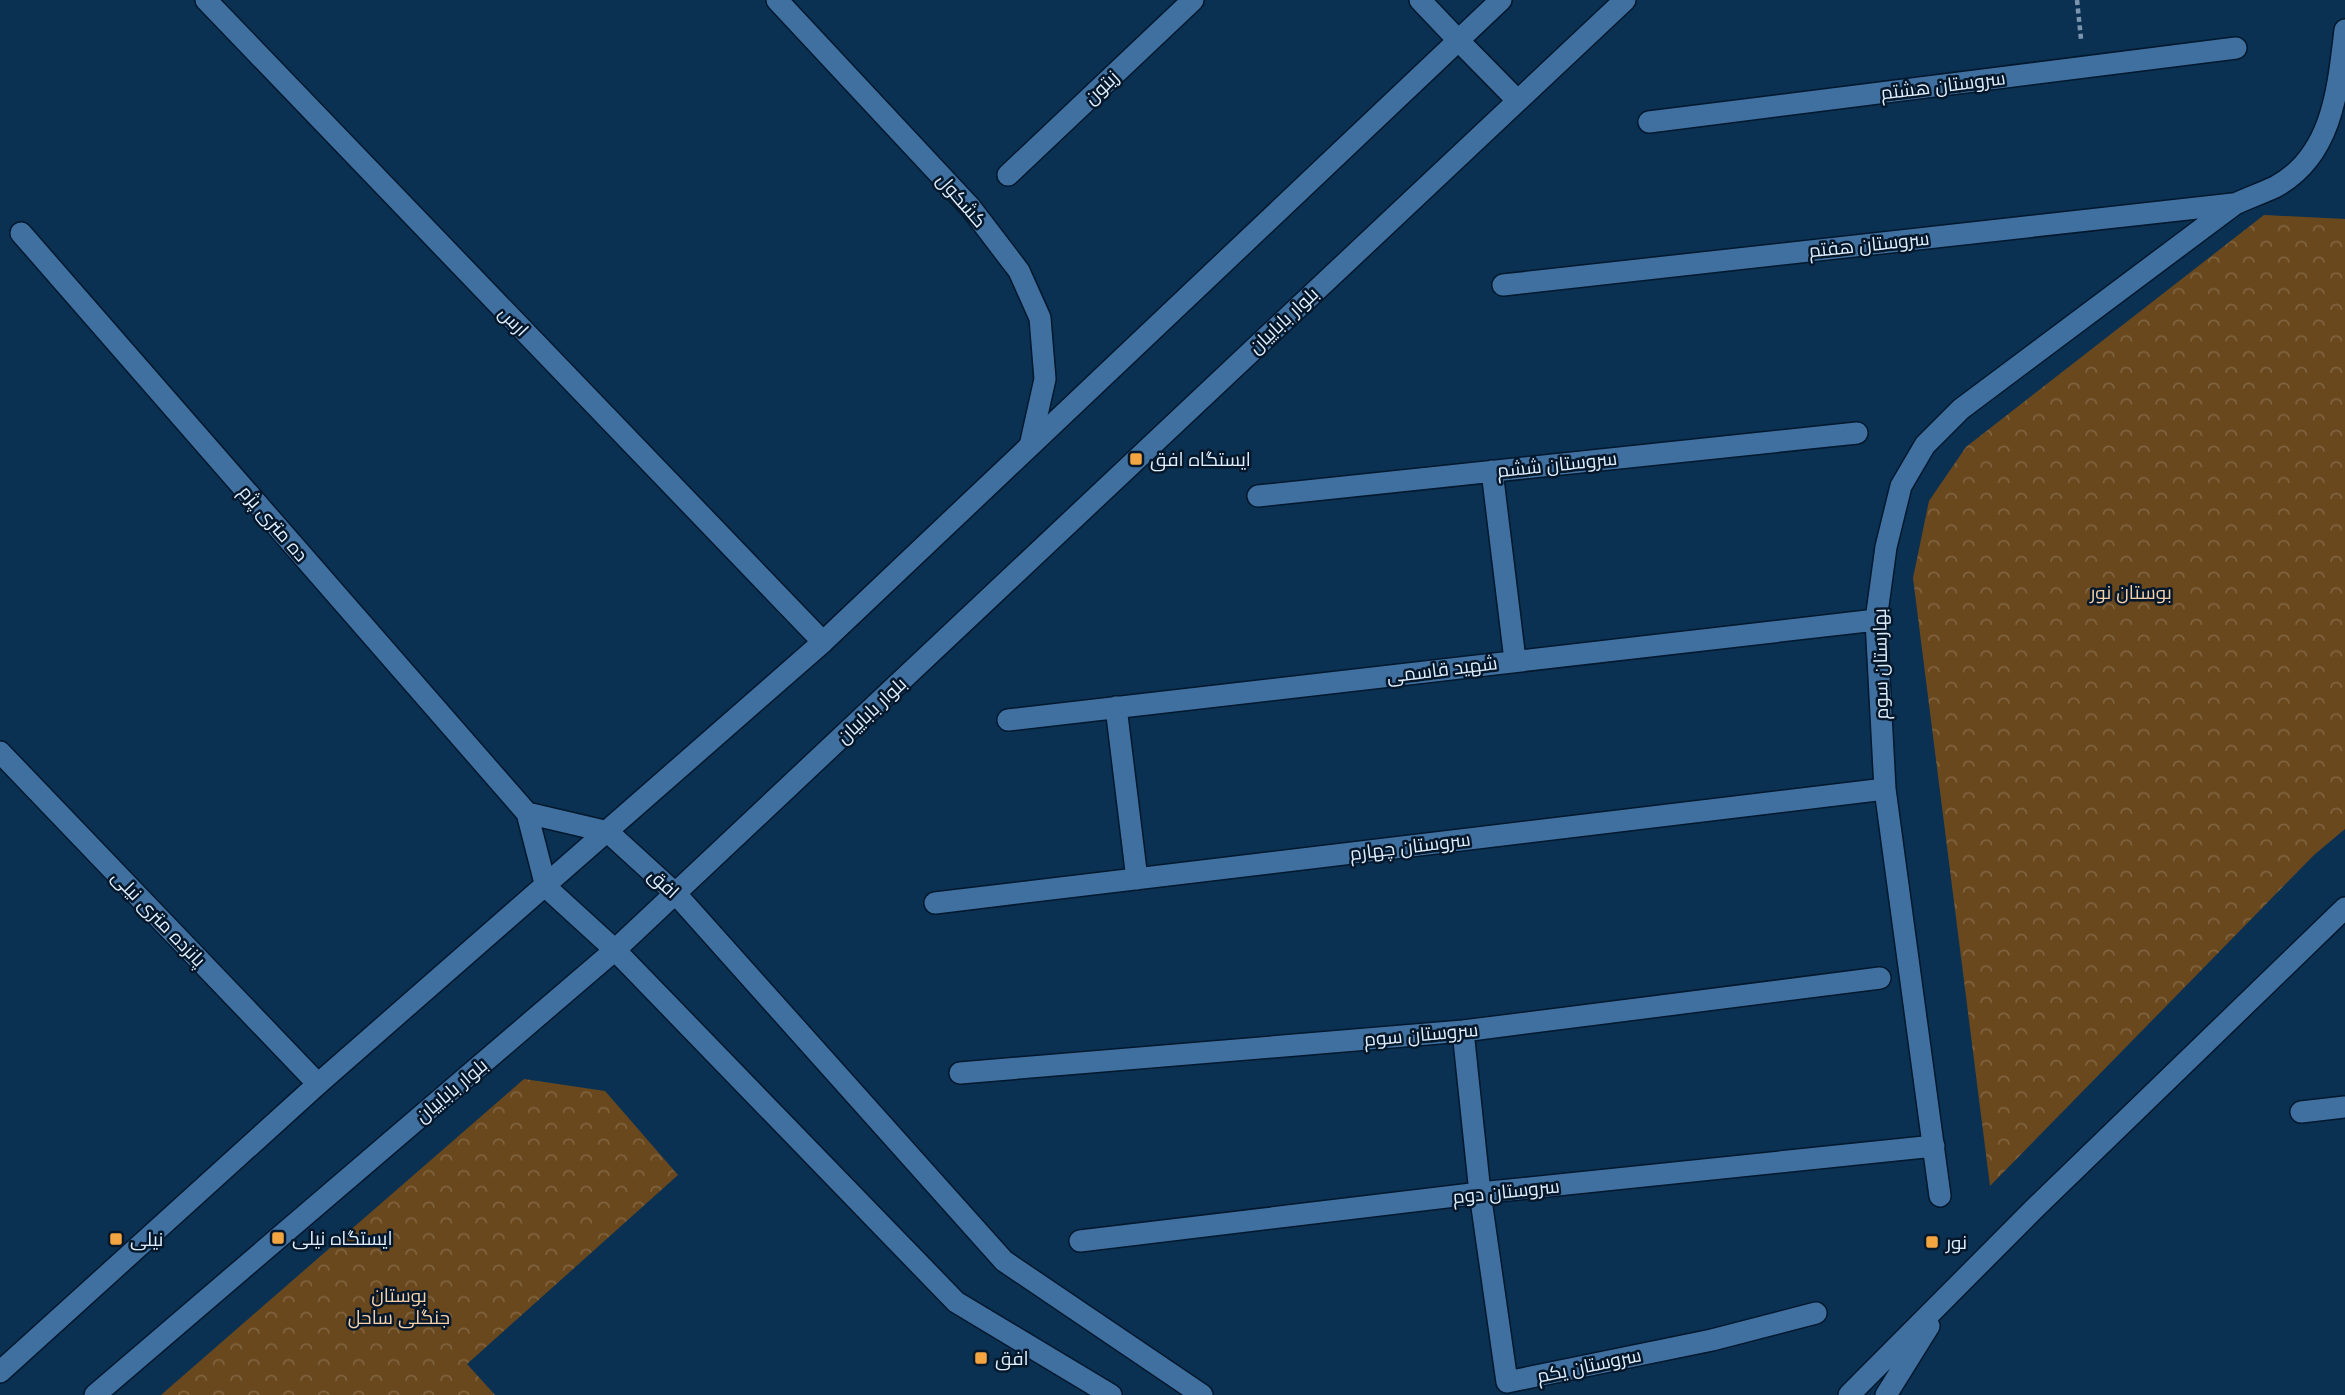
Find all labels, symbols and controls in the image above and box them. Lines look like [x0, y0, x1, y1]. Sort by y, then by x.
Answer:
street label: زیتون [1078, 64, 1124, 110]
street label: سروستان هشتم [1879, 64, 2007, 107]
street label: کشکول [931, 167, 993, 233]
street label: سروستان هفتم [1807, 225, 1931, 264]
street label: بلوار باباییان [1242, 281, 1324, 359]
street label: ارس [493, 300, 535, 342]
street label: سروستان ششم [1496, 445, 1618, 484]
place label: ایستگاه افق [1150, 446, 1251, 472]
marker: ایستگاه افق [1128, 451, 1144, 467]
street label: ده متری پژم [233, 479, 314, 567]
park label: بوستان نور [2089, 579, 2172, 605]
street label: بهارستان سوم [1866, 608, 1895, 720]
street label: شهید قاسمی [1385, 649, 1499, 689]
street label: بلوار باباییان [830, 671, 912, 749]
street label: سروستان چهارم [1348, 826, 1472, 867]
street label: افق [643, 862, 685, 904]
street label: پانزده متری نیلی [106, 864, 212, 972]
street label: سروستان سوم [1363, 1016, 1479, 1053]
street label: بلوار باباییان [409, 1052, 493, 1128]
street label: سروستان دوم [1451, 1172, 1561, 1211]
place label: ایستگاه نیلی [292, 1225, 393, 1251]
place label: نیلی [130, 1226, 163, 1252]
place label: نور [1945, 1229, 1967, 1255]
marker: ایستگاه نیلی [270, 1230, 286, 1246]
marker: نیلی [108, 1231, 124, 1247]
marker: نور [1924, 1234, 1940, 1250]
park label: بوستان جنگلی ساحل [348, 1282, 450, 1330]
street label: سروستان یکم [1534, 1341, 1644, 1390]
place label: افق [995, 1345, 1029, 1371]
marker: افق [973, 1350, 989, 1366]

